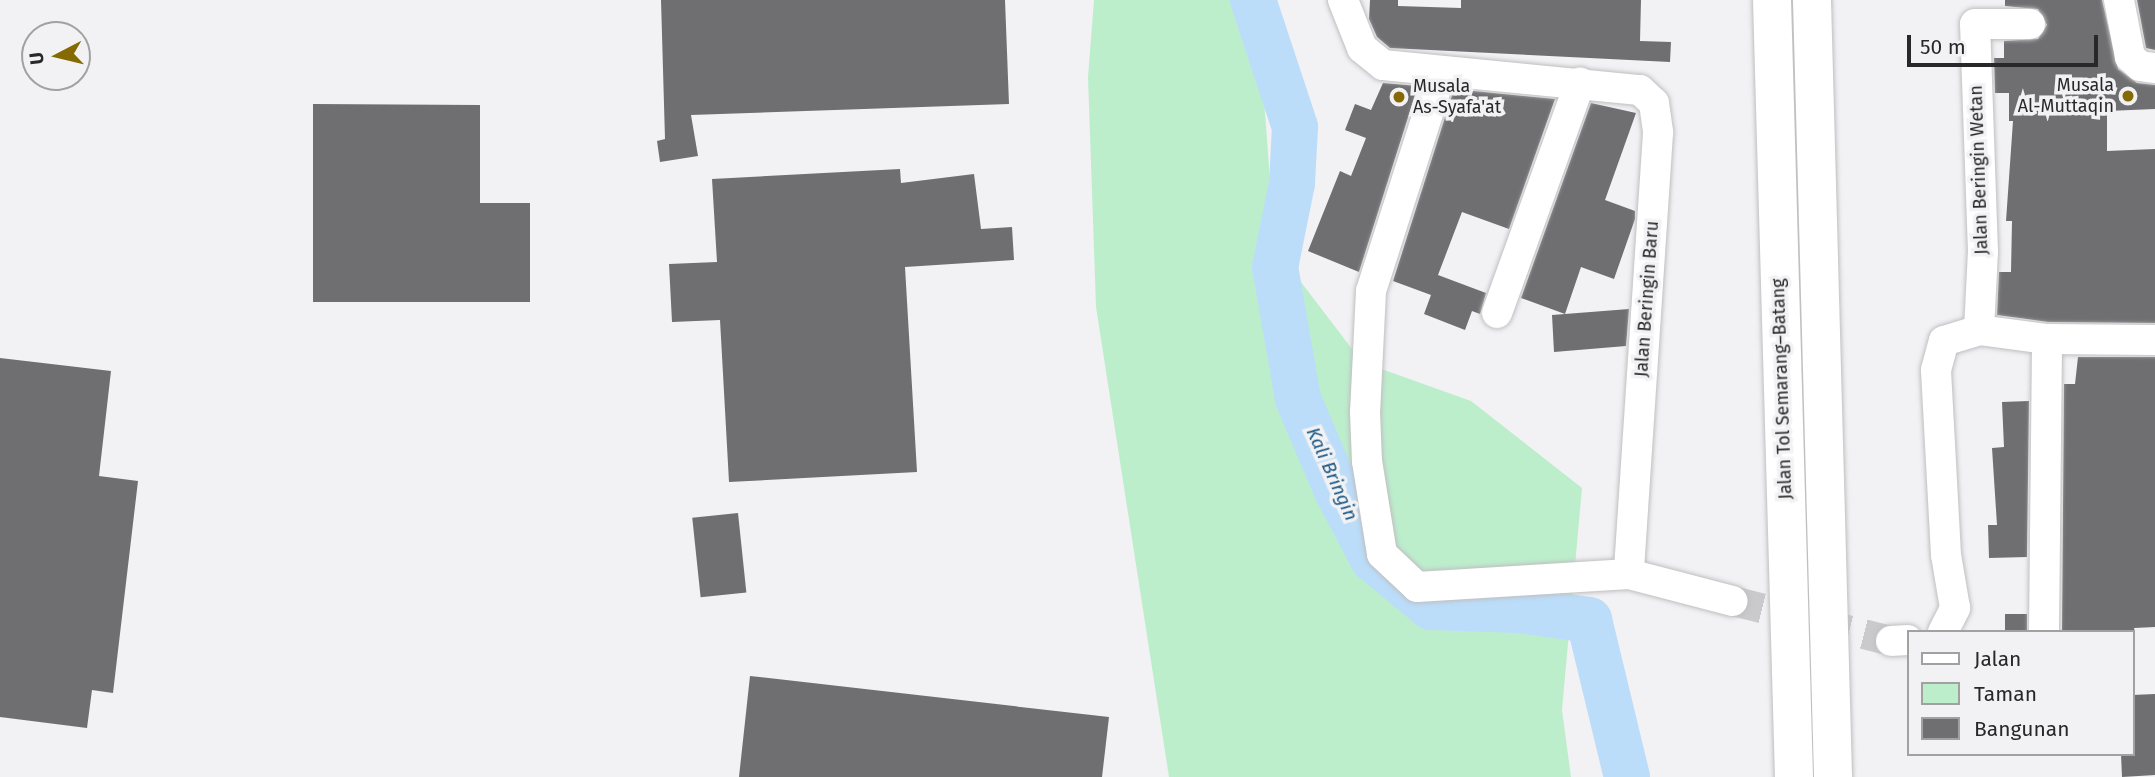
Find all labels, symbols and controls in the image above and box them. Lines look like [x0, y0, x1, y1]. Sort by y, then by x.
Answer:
north arrow [21, 21, 91, 91]
scale bar [1910, 21, 2101, 65]
text: 50 m [1920, 34, 1966, 60]
text: U [24, 51, 49, 66]
place label: Musala Al-Muttaqin [2018, 75, 2114, 118]
place label: Musala As-Syafa'at [1413, 76, 1501, 119]
street label: Jalan Beringin Wetan [1965, 85, 1993, 255]
marker: Musala Al-Muttaqin [2120, 88, 2136, 104]
marker: Musala As-Syafa'at [1391, 89, 1407, 105]
street label: Jalan Beringin Baru [1631, 220, 1663, 378]
street label: Jalan Tol Semarang–Batang [1767, 278, 1797, 500]
water label: Kali Bringin [1301, 424, 1363, 524]
legend [1906, 630, 2134, 756]
text: Jalan [1974, 646, 2021, 672]
text: Taman [1974, 681, 2037, 707]
text: Bangunan [1974, 716, 2069, 742]

